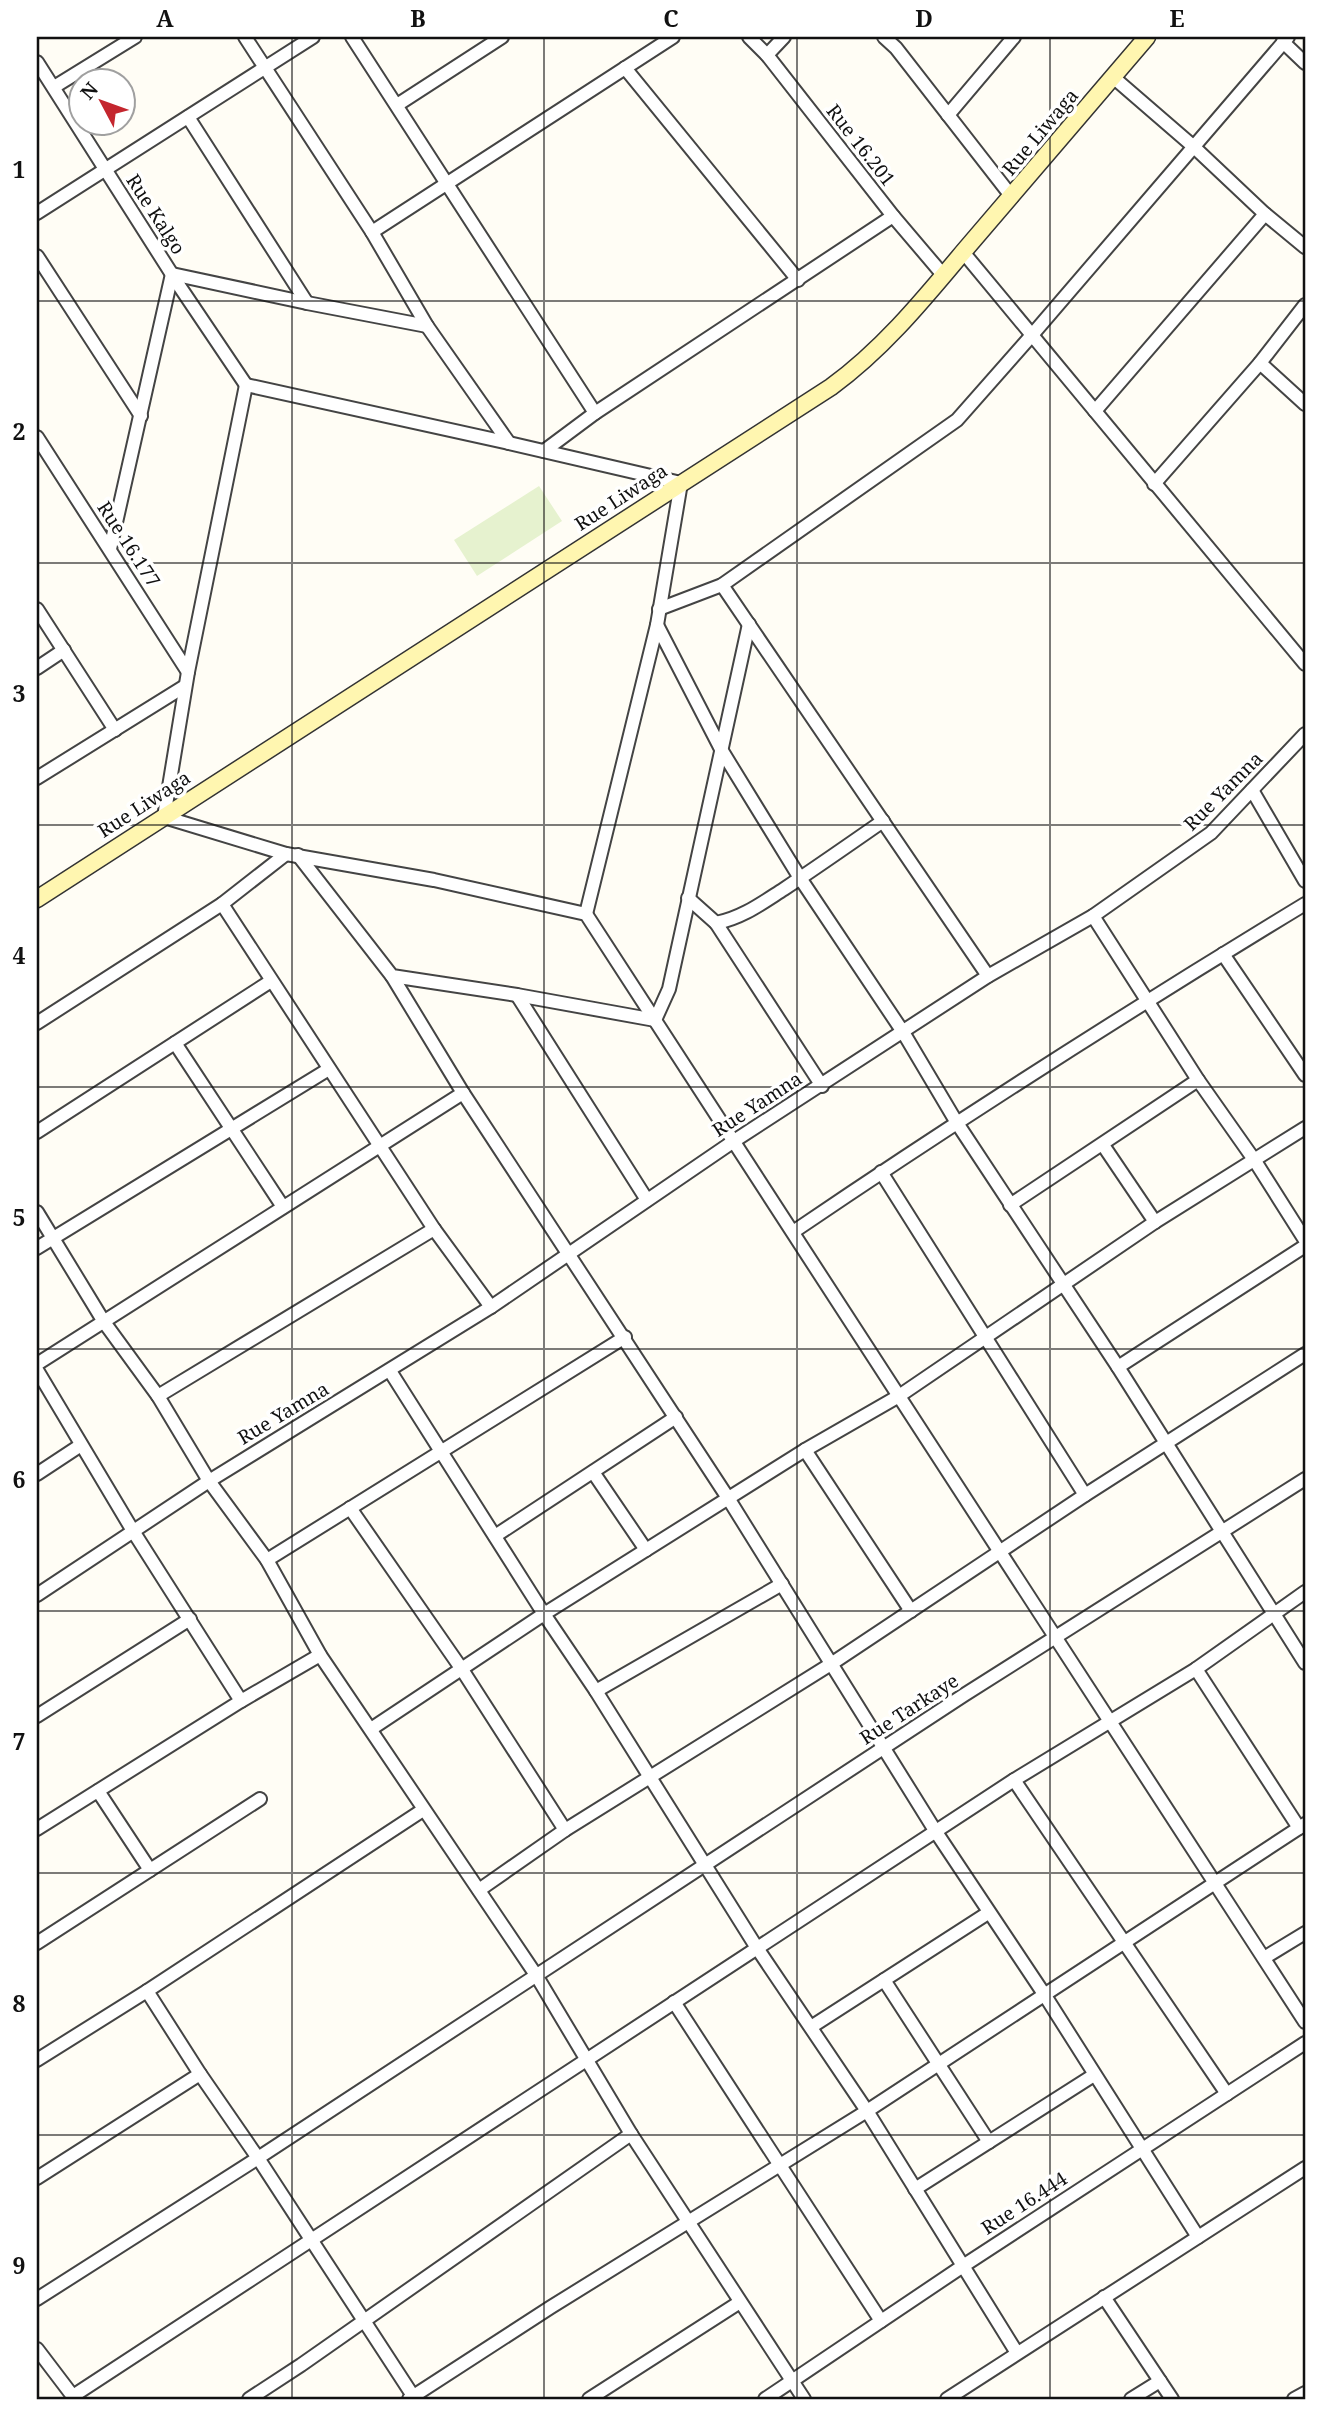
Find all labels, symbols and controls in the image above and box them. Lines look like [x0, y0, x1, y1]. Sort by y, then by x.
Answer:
text: A [156, 2, 174, 34]
text: B [410, 2, 426, 34]
text: C [663, 2, 679, 34]
text: D [915, 2, 933, 34]
text: E [1169, 2, 1185, 34]
north arrow [66, 66, 136, 136]
text: N [74, 77, 104, 105]
street label: Rue Liwaga [996, 83, 1084, 181]
street label: Rue 16.201 [821, 99, 901, 191]
text: 1 [13, 153, 26, 185]
street label: Rue Kalgo [120, 169, 192, 259]
text: 2 [13, 415, 26, 447]
street label: Rue Liwaga [570, 457, 672, 537]
street label: Rue 16.177 [92, 496, 166, 592]
text: 3 [13, 677, 26, 709]
street label: Rue Yamna [1178, 746, 1268, 836]
street label: Rue Liwaga [93, 764, 195, 844]
text: 4 [13, 939, 26, 971]
street label: Rue Yamna [707, 1065, 807, 1143]
text: 5 [13, 1201, 26, 1233]
street label: Rue Yamna [233, 1376, 333, 1450]
text: 6 [13, 1463, 26, 1495]
street label: Rue Tarkaye [855, 1667, 963, 1751]
text: 7 [13, 1725, 26, 1757]
text: 8 [13, 1987, 26, 2019]
street label: Rue 16.444 [976, 2165, 1072, 2240]
text: 9 [13, 2249, 26, 2281]

